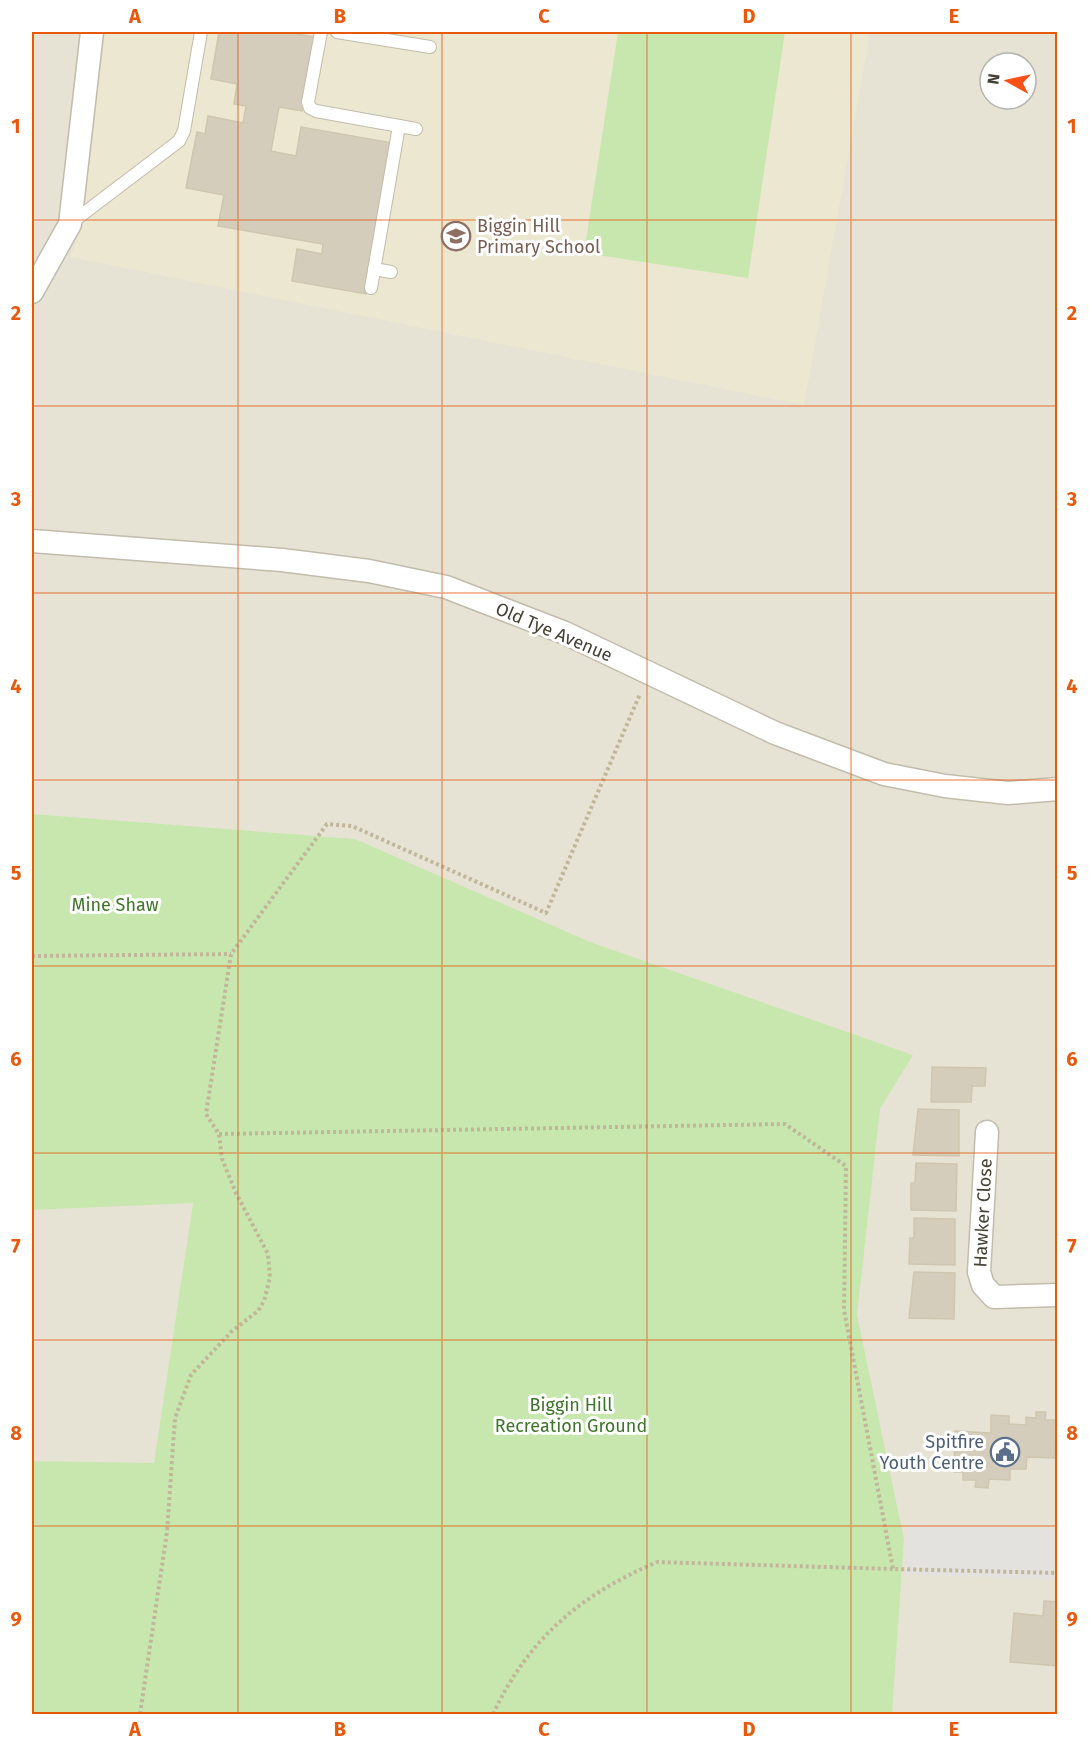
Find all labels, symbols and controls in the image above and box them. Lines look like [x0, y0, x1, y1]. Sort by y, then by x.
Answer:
text: A [128, 4, 142, 28]
text: B [334, 4, 346, 28]
text: C [538, 4, 550, 28]
text: D [742, 4, 756, 28]
text: E [949, 4, 959, 28]
north arrow [978, 51, 1038, 111]
text: N [983, 72, 1004, 86]
text: 1 [11, 114, 21, 138]
text: 1 [1067, 114, 1077, 138]
place label: Biggin Hill Primary School [477, 215, 600, 258]
school or university icon: Biggin Hill Primary School [440, 220, 472, 252]
text: 2 [11, 301, 21, 325]
text: 2 [1067, 301, 1077, 325]
text: 3 [10, 487, 21, 511]
text: 3 [1066, 487, 1077, 511]
street label: Old Tye Avenue [492, 597, 616, 667]
text: 4 [10, 674, 22, 698]
text: 4 [1066, 674, 1078, 698]
text: 5 [11, 861, 22, 885]
text: 5 [1067, 861, 1078, 885]
park label: Mine Shaw [71, 894, 159, 916]
text: 6 [10, 1047, 22, 1071]
text: 6 [1066, 1047, 1078, 1071]
street label: Hawker Close [969, 1158, 997, 1268]
text: 7 [11, 1234, 21, 1258]
text: 7 [1067, 1234, 1077, 1258]
park label: Biggin Hill Recreation Ground [495, 1394, 647, 1437]
text: 8 [10, 1421, 22, 1445]
text: 8 [1066, 1421, 1078, 1445]
place label: Spitfire Youth Centre [880, 1431, 984, 1474]
public building icon: Spitfire Youth Centre [989, 1436, 1021, 1468]
text: 9 [10, 1607, 22, 1631]
text: 9 [1066, 1607, 1078, 1631]
text: A [128, 1717, 142, 1741]
text: B [334, 1717, 346, 1741]
text: C [538, 1717, 550, 1741]
text: D [742, 1717, 756, 1741]
text: E [949, 1717, 959, 1741]

